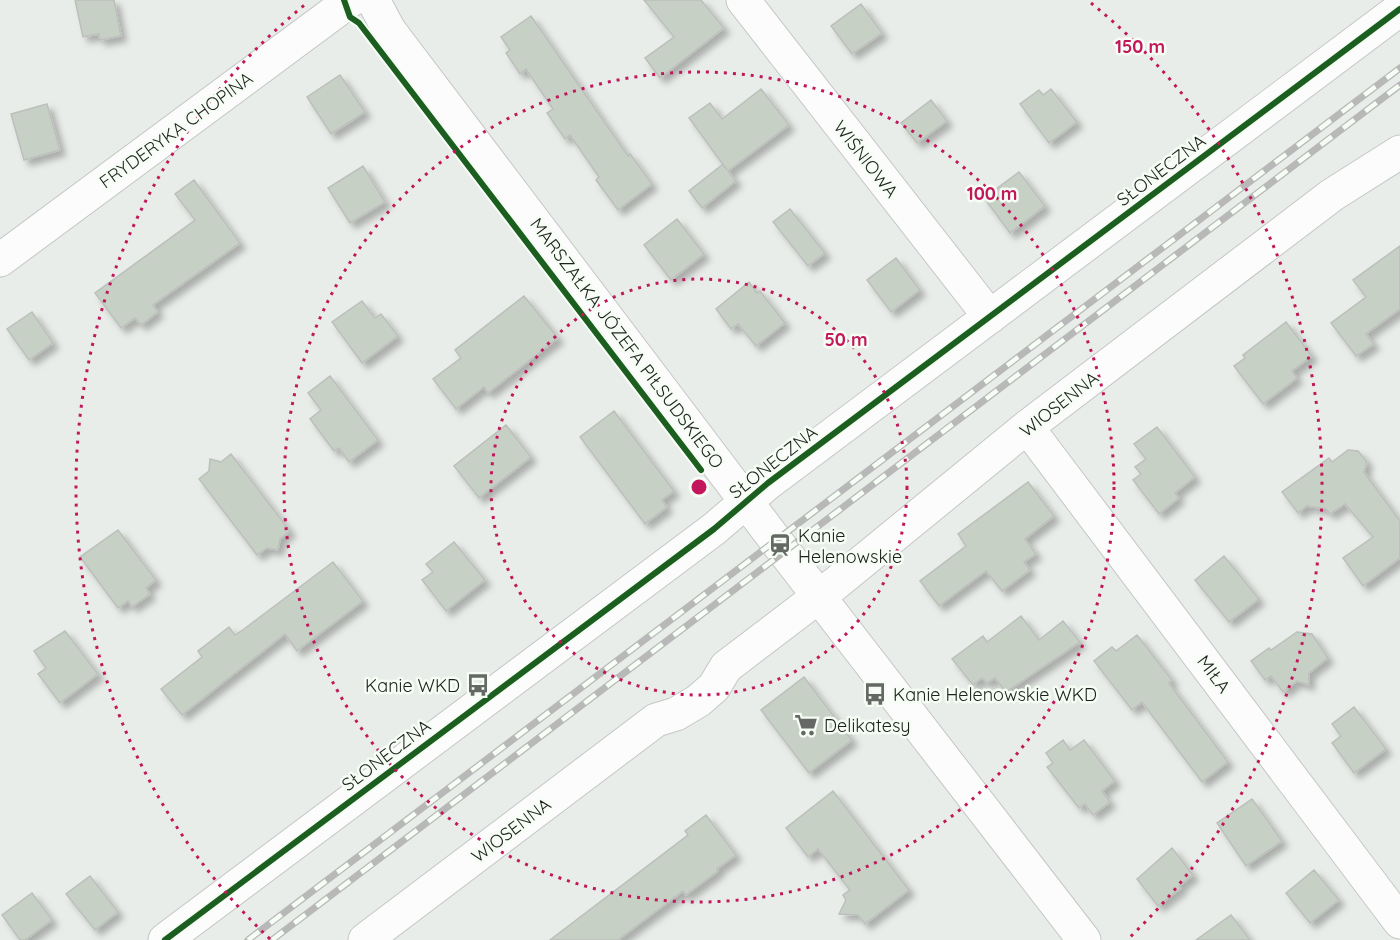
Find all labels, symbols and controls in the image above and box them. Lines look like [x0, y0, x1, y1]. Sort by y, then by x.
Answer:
text: 150 m [1115, 35, 1165, 58]
street label: FRYDERYKA CHOPINA [95, 66, 257, 193]
street label: WIŚNIOWA [829, 116, 904, 203]
street label: SŁONECZNA [1112, 129, 1210, 211]
text: 100 m [967, 182, 1017, 205]
street label: MARSZAŁKA JÓZEFA PIŁSUDSKIEGO [525, 213, 729, 473]
text: 50 m [824, 328, 868, 351]
street label: WIOSENNA [1015, 366, 1103, 442]
street label: SŁONECZNA [724, 420, 822, 504]
centre of rings [689, 477, 709, 497]
place label: Kanie Helenowskie [798, 524, 902, 568]
station icon: Kanie Helenowskie [767, 532, 793, 558]
street label: MIŁA [1192, 651, 1236, 698]
bus stop icon: Kanie WKD [465, 672, 491, 698]
place label: Kanie WKD [365, 674, 460, 697]
bus stop icon: Kanie Helenowskie WKD [862, 681, 888, 707]
place label: Kanie Helenowskie WKD [893, 683, 1097, 706]
supermarket icon: Delikatesy [793, 712, 819, 738]
street label: SŁONECZNA [337, 714, 435, 796]
place label: Delikatesy [824, 714, 911, 737]
street label: WIOSENNA [467, 792, 556, 867]

